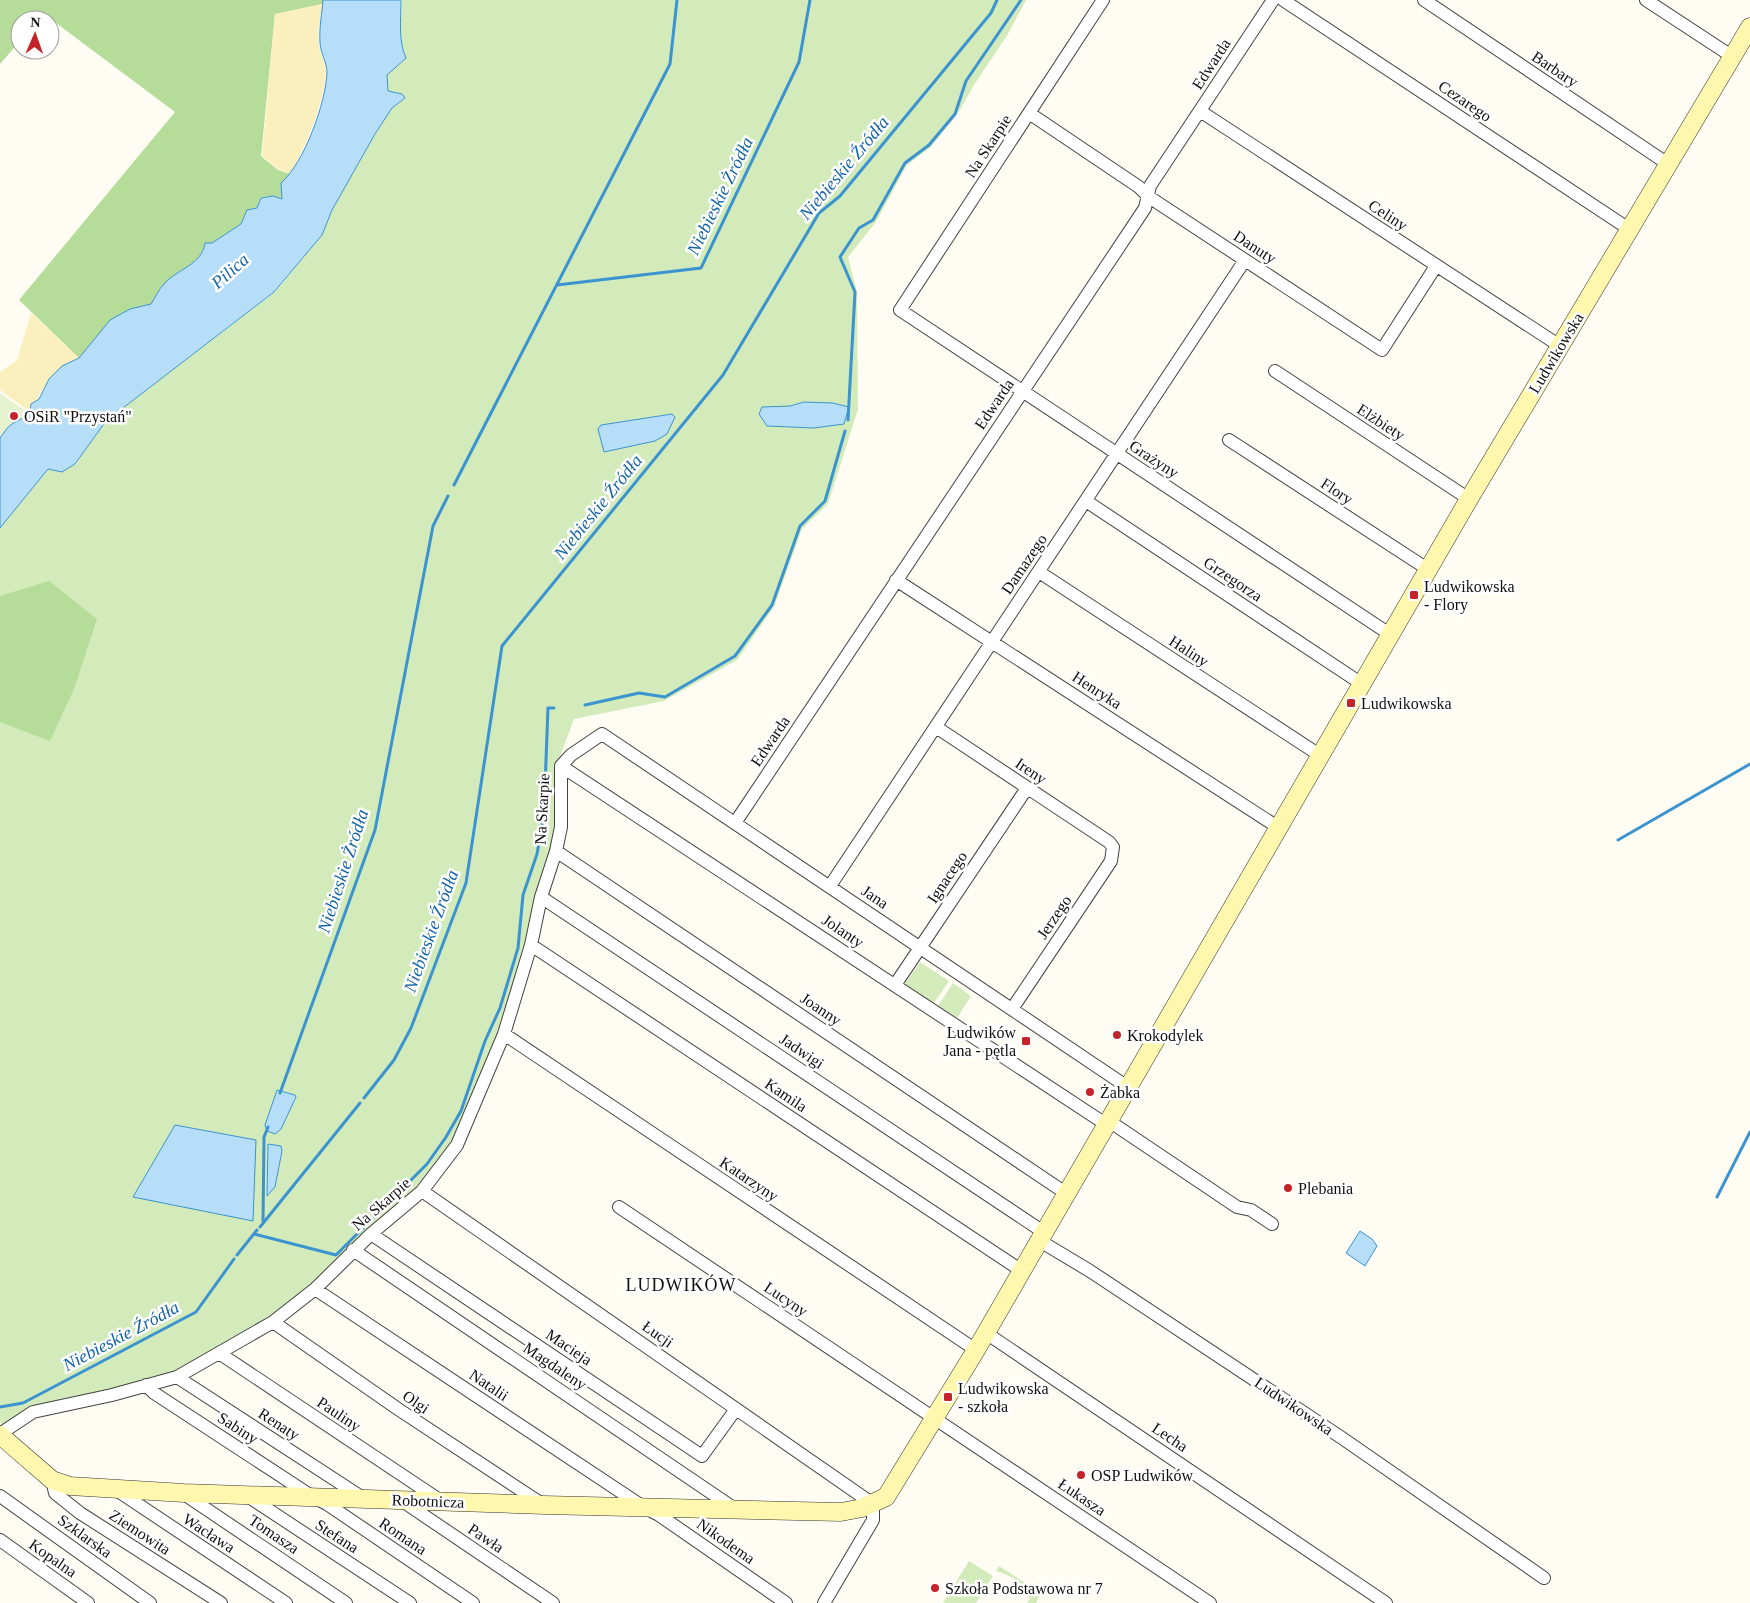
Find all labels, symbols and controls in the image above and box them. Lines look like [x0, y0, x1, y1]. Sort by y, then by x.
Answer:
north arrow [10, 10, 60, 60]
text: N [30, 15, 41, 30]
street label: Edwarda [1188, 36, 1234, 92]
street label: Barbary [1528, 48, 1581, 91]
street label: Cezarego [1435, 77, 1495, 126]
street label: Na Skarpie [961, 111, 1015, 181]
water label: Niebieskie Źródła [794, 112, 893, 224]
water label: Niebieskie Żródła [682, 134, 757, 259]
street label: Celiny [1365, 196, 1411, 235]
street label: Danuty [1230, 227, 1279, 268]
water label: Pilica [206, 249, 253, 293]
street label: Ludwikowska [1525, 310, 1587, 396]
street label: Edwarda [971, 376, 1017, 432]
street label: Elżbiety [1353, 400, 1408, 444]
place label: OSiR "Przystań" [24, 408, 132, 426]
marker: OSiR "Przystań" [8, 410, 20, 422]
street label: Grażyny [1126, 437, 1182, 482]
water label: Niebieskie Źródła [548, 450, 646, 564]
street label: Flory [1317, 474, 1356, 508]
street label: Damazego [998, 531, 1051, 598]
street label: Grzegorza [1200, 553, 1265, 606]
place label: Ludwikowska - Flory [1424, 578, 1515, 614]
marker: Ludwikowska - Flory [1408, 589, 1420, 601]
street label: Haliny [1166, 632, 1212, 671]
street label: Henryka [1069, 668, 1125, 713]
place label: Ludwikowska [1361, 695, 1452, 712]
marker: Ludwikowska [1345, 697, 1357, 709]
street label: Edwarda [747, 713, 793, 769]
street label: Ireny [1012, 755, 1050, 788]
street label: Na Skarpie [532, 773, 553, 845]
water label: Niebieskie Żródła [313, 807, 372, 936]
street label: Ignacego [924, 848, 971, 907]
water label: Niebieskie Źródła [398, 867, 462, 996]
street label: Jana [858, 882, 892, 912]
street label: Jerzego [1033, 892, 1076, 943]
street label: Jolanty [819, 911, 867, 952]
street label: Joanny [797, 989, 845, 1030]
place label: Ludwików Jana - pętla [943, 1024, 1016, 1060]
place label: Krokodylek [1127, 1027, 1203, 1045]
marker: Krokodylek [1111, 1029, 1123, 1041]
street label: Jadwigi [776, 1030, 828, 1073]
marker: Ludwików Jana - pętla [1020, 1035, 1032, 1047]
street label: Kamila [762, 1075, 810, 1115]
place label: Żabka [1100, 1084, 1140, 1101]
marker: Żabka [1084, 1086, 1096, 1098]
street label: Katarzyny [716, 1153, 781, 1206]
street label: Na Skarpie [348, 1174, 414, 1235]
place label: Plebania [1298, 1180, 1353, 1197]
marker: Plebania [1282, 1182, 1294, 1194]
district label: LUDWIKÓW [626, 1274, 736, 1295]
street label: Lucyny [760, 1278, 811, 1321]
water label: Niebieskie Źródła [58, 1296, 182, 1375]
street label: Łucji [639, 1317, 677, 1352]
street label: Macieja [542, 1326, 595, 1369]
street label: Magdaleny [520, 1339, 590, 1394]
street label: Natalii [466, 1366, 512, 1405]
street label: Ludwikowska [1252, 1374, 1336, 1438]
place label: Ludwikowska - szkoła [958, 1380, 1049, 1415]
street label: Olgi [399, 1387, 433, 1418]
marker: Ludwikowska - szkoła [942, 1391, 954, 1403]
street label: Pauliny [313, 1393, 364, 1436]
street label: Renaty [255, 1405, 303, 1444]
street label: Sabiny [214, 1409, 261, 1448]
street label: Lecha [1149, 1419, 1191, 1455]
place label: OSP Ludwików [1091, 1467, 1194, 1484]
marker: OSP Ludwików [1075, 1469, 1087, 1481]
street label: Łukasza [1055, 1475, 1109, 1519]
street label: Robotnicza [391, 1491, 465, 1511]
street label: Ziemowita [106, 1506, 174, 1558]
street label: Wacława [180, 1510, 238, 1556]
street label: Szklarska [55, 1511, 115, 1561]
street label: Tomasza [246, 1511, 302, 1557]
street label: Romana [376, 1514, 430, 1558]
street label: Nikodema [694, 1515, 758, 1567]
street label: Stefana [312, 1516, 362, 1556]
street label: Pawła [465, 1520, 507, 1556]
street label: Kopalna [25, 1535, 80, 1581]
place label: Szkoła Podstawowa nr 7 [945, 1580, 1103, 1597]
marker: Szkoła Podstawowa nr 7 [929, 1582, 941, 1594]

